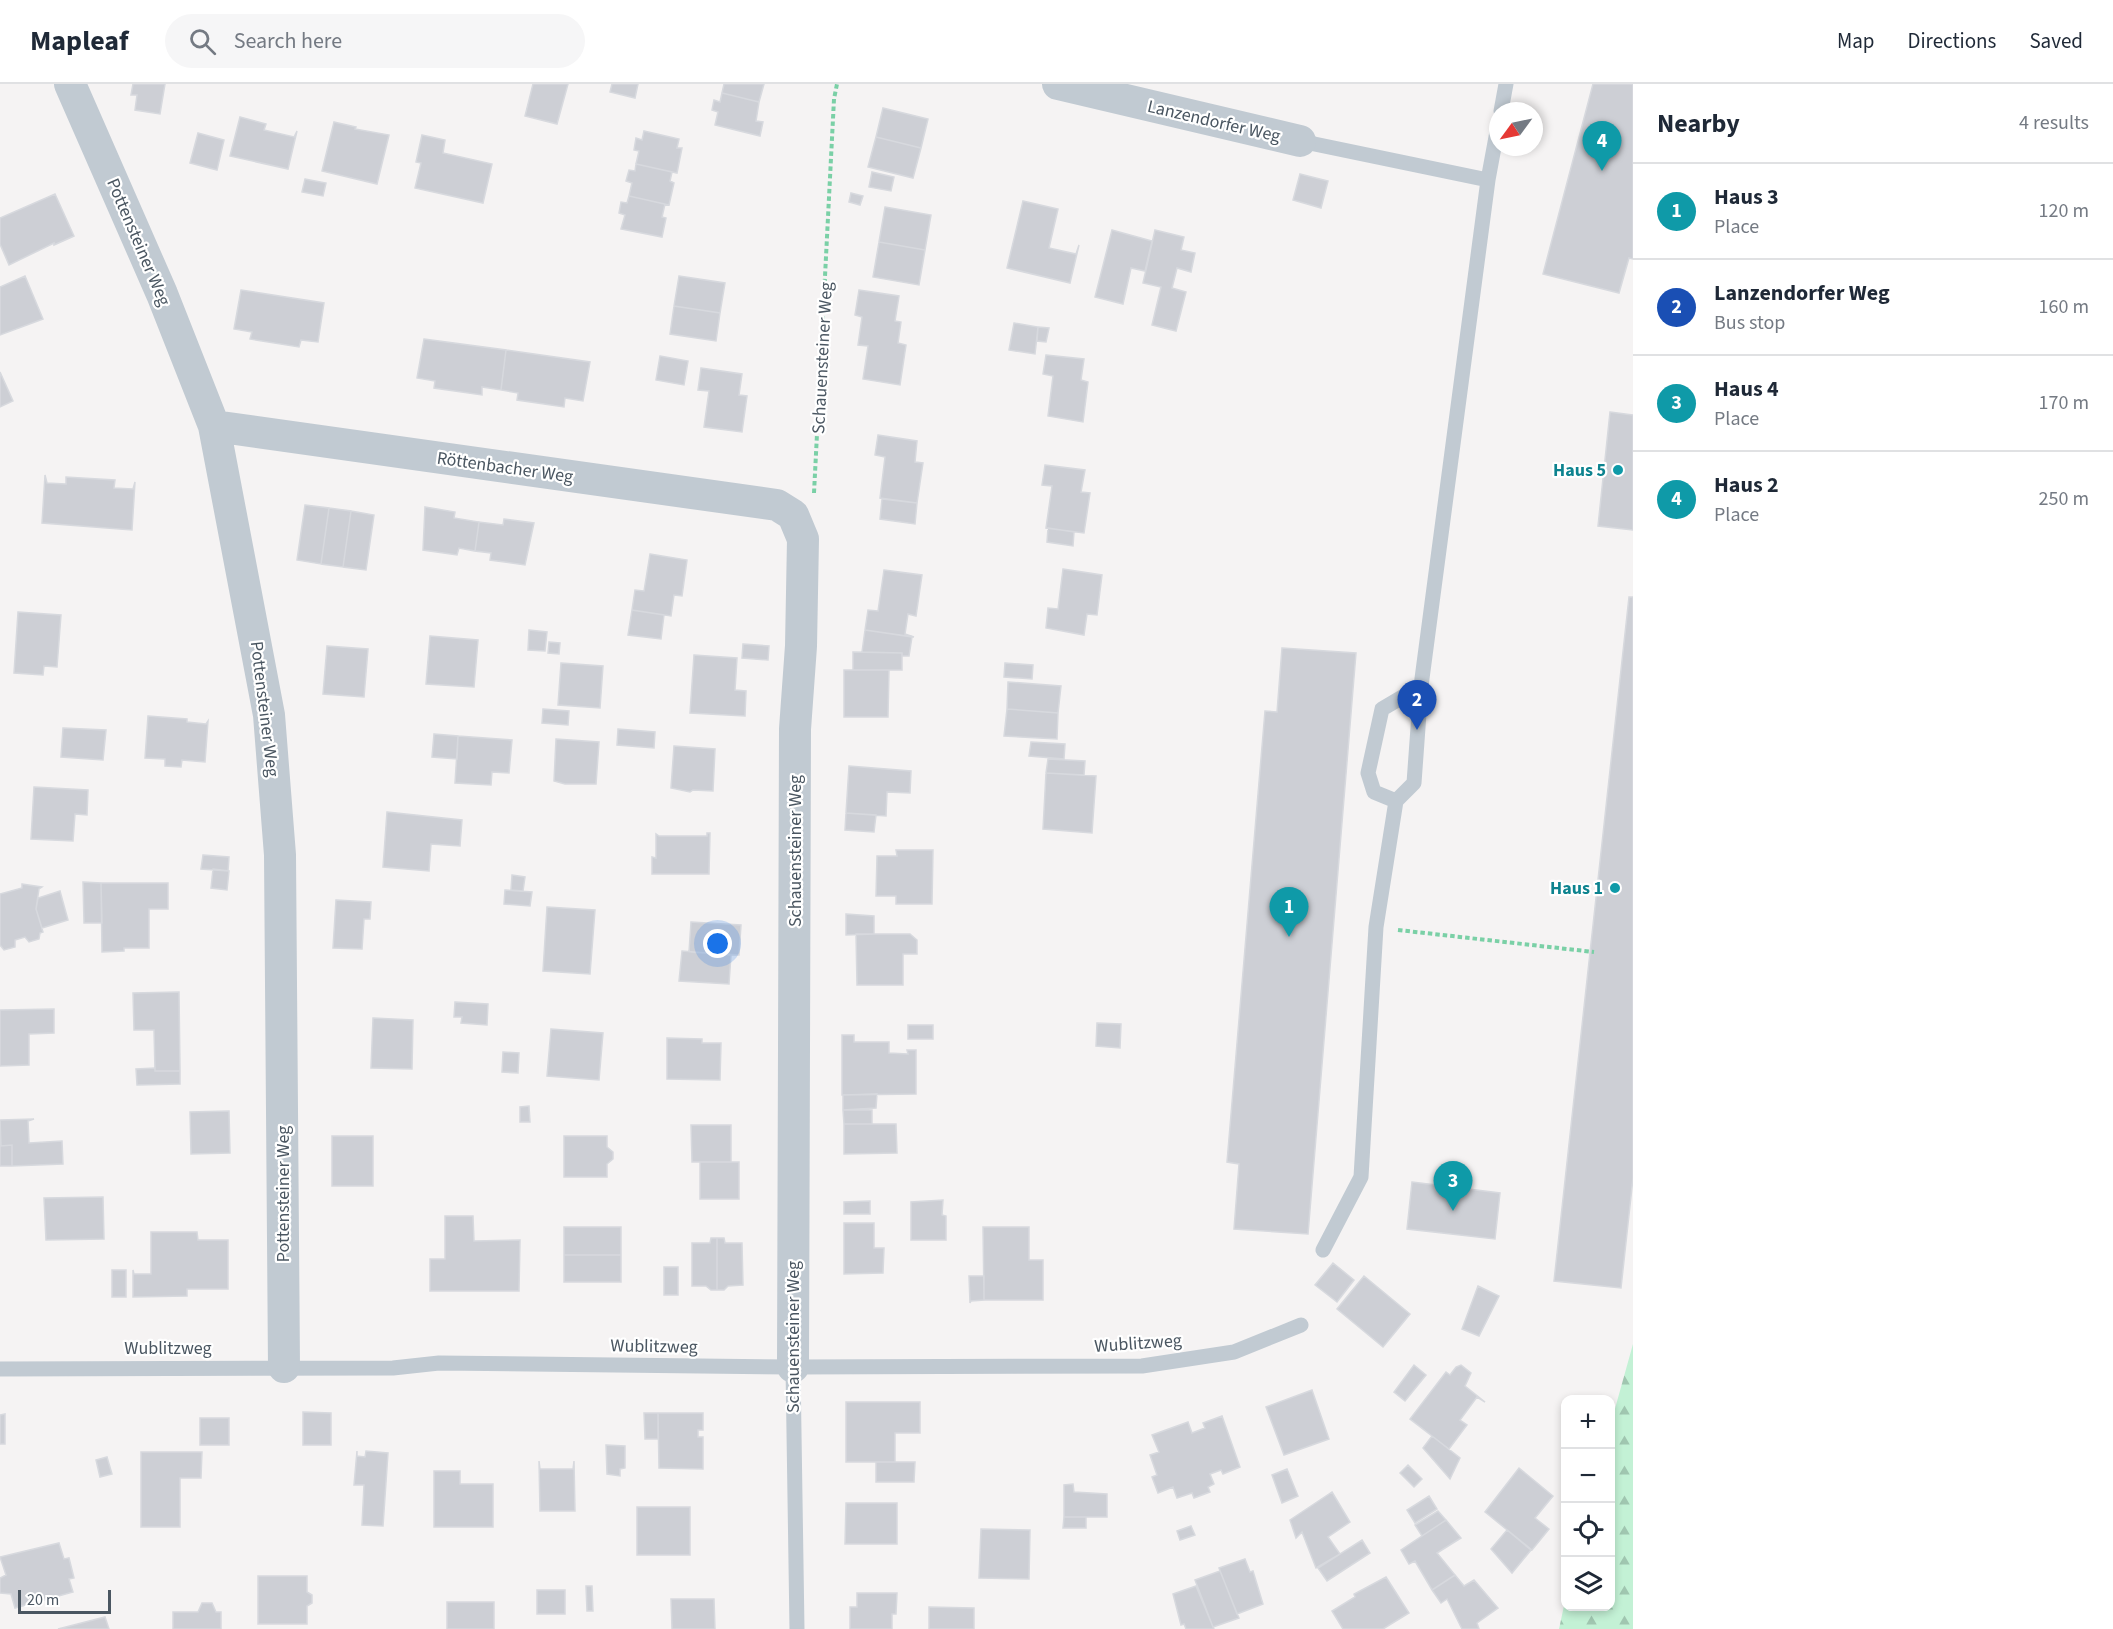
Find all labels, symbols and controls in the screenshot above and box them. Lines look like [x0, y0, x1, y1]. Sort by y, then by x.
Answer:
search box [165, 14, 585, 68]
text: Mapleaf [30, 21, 129, 61]
icon: search [186, 25, 219, 58]
text: Search here [234, 25, 342, 57]
text: Map [1837, 26, 1875, 56]
text: Directions [1908, 26, 1996, 56]
text: Saved [2029, 26, 2083, 56]
street label: Lanzendorfer Weg [1145, 94, 1283, 149]
north arrow [1489, 102, 1543, 156]
text: Nearby [1657, 105, 1740, 142]
text: 4 results [2019, 109, 2089, 137]
pin: 4 [1582, 122, 1622, 171]
street label: Pottensteiner Weg [100, 174, 177, 310]
text: Haus 3 [1714, 181, 1779, 213]
text: 1 [1671, 197, 1682, 225]
text: 120 m [2039, 197, 2089, 225]
text: Place [1714, 213, 1759, 241]
text: Lanzendorfer Weg [1714, 277, 1890, 309]
street label: Schauensteiner Weg [806, 281, 839, 435]
text: 2 [1671, 293, 1682, 321]
text: 160 m [2039, 293, 2089, 321]
text: Bus stop [1714, 309, 1785, 337]
text: Haus 4 [1714, 373, 1779, 405]
text: 3 [1671, 389, 1682, 417]
text: 170 m [2039, 389, 2089, 417]
text: Place [1714, 405, 1759, 433]
street label: Röttenbacher Weg [435, 446, 575, 489]
place label: Haus 5 [1553, 458, 1606, 483]
marker: Haus 5 [1611, 463, 1625, 477]
text: Haus 2 [1714, 469, 1779, 501]
text: 4 [1671, 485, 1682, 513]
text: 250 m [2039, 485, 2089, 513]
text: Place [1714, 501, 1759, 529]
street label: Pottensteiner Weg [244, 640, 285, 778]
pin: 2 [1398, 680, 1436, 730]
street label: Schauensteiner Weg [783, 775, 808, 927]
place label: Haus 1 [1550, 876, 1603, 901]
marker: Haus 1 [1608, 881, 1622, 895]
pin: 1 [1270, 888, 1308, 937]
your location [703, 929, 732, 958]
street label: Pottensteiner Weg [271, 1126, 296, 1262]
pin: 3 [1434, 1162, 1472, 1211]
street label: Schauensteiner Weg [781, 1261, 806, 1413]
street label: Wublitzweg [1094, 1328, 1182, 1359]
street label: Wublitzweg [610, 1333, 698, 1360]
street label: Wublitzweg [124, 1336, 212, 1361]
map controls [1561, 1395, 1615, 1611]
button: + [1561, 1395, 1615, 1449]
button: − [1561, 1449, 1615, 1503]
button: locate [1561, 1503, 1615, 1557]
button: layers [1561, 1557, 1615, 1611]
scale bar [18, 1587, 111, 1614]
text: 20 m [27, 1589, 59, 1611]

